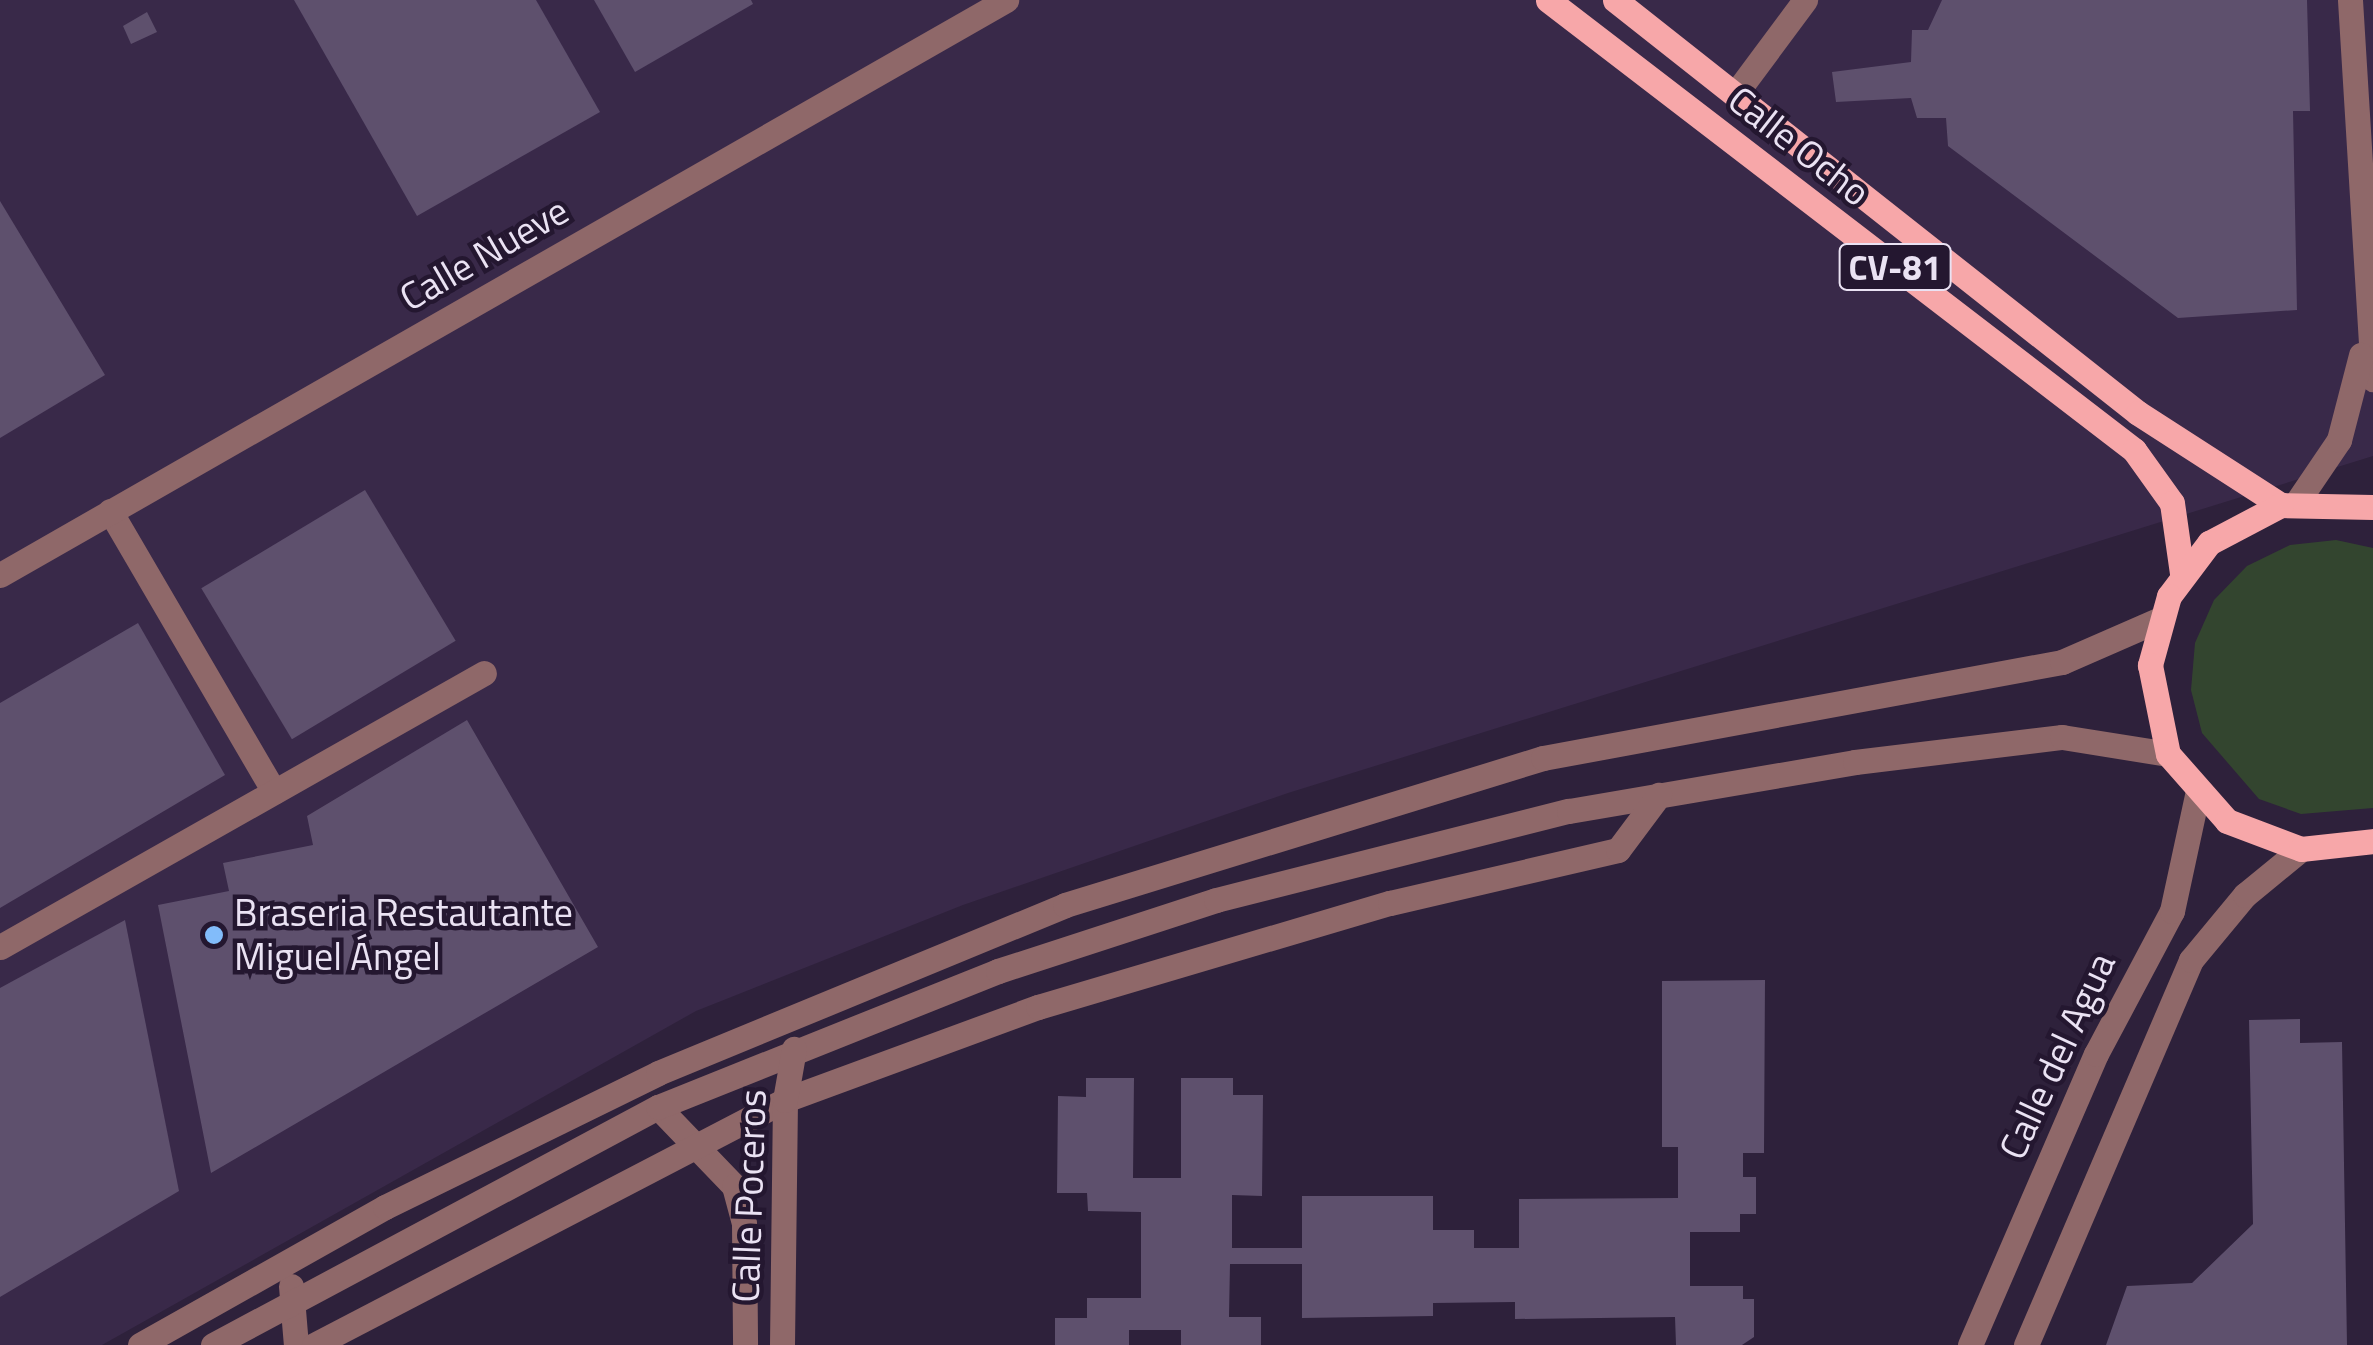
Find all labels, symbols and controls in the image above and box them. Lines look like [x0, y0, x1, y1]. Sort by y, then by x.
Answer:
street label: Calle Ocho [1719, 77, 1879, 215]
street label: Calle Nueve [392, 188, 576, 320]
road number: CV-81 [1838, 237, 1952, 297]
place label: Braseria Restautante Miguel Ángel [234, 890, 573, 979]
marker: Braseria Restautante Miguel Ángel [203, 924, 225, 946]
street label: Calle del Agua [1989, 946, 2125, 1166]
street label: Calle Poceros [722, 1089, 776, 1303]

